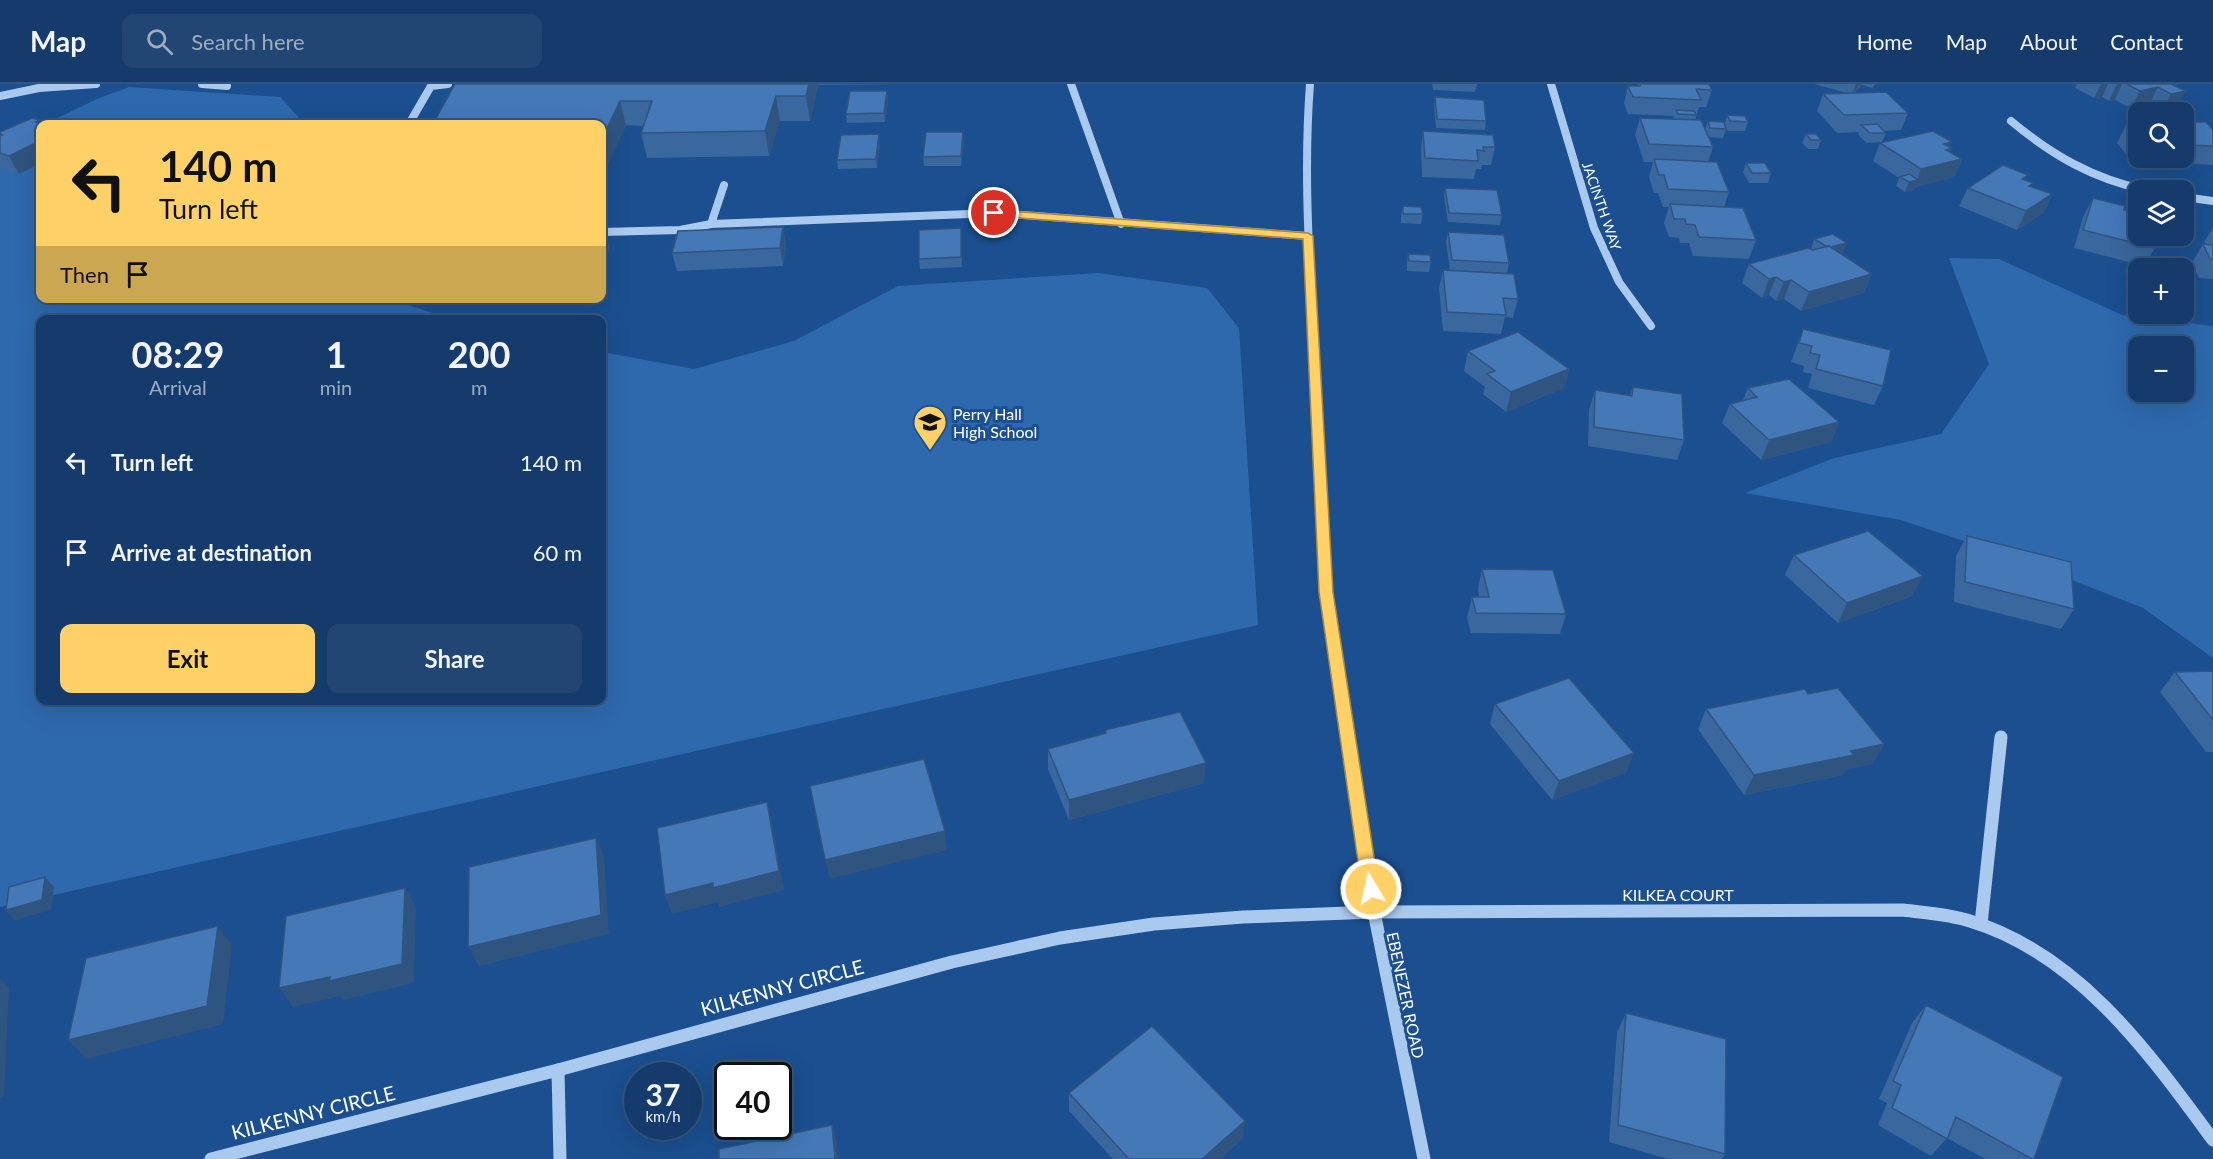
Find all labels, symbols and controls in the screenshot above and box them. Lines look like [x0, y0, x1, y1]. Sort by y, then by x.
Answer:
search box [122, 14, 542, 68]
text: Map [30, 24, 86, 58]
icon: search [143, 25, 176, 58]
text: Search here [191, 28, 305, 55]
text: Home [1857, 29, 1913, 54]
text: Map [1946, 29, 1987, 54]
text: About [2020, 29, 2077, 54]
text: Contact [2110, 29, 2183, 54]
map controls [2128, 102, 2194, 402]
button: search [2128, 102, 2194, 168]
text: 140 m [159, 141, 277, 191]
icon: left [60, 144, 138, 222]
street label: JACINTH WAY [1579, 160, 1625, 253]
button: layers [2128, 180, 2194, 246]
pin [968, 187, 1019, 238]
text: Turn left [159, 192, 258, 225]
icon: arrive [977, 196, 1010, 229]
icon: arrive [121, 258, 154, 291]
button: + [2128, 258, 2194, 324]
text: Then [60, 261, 109, 288]
text: 08:29 [132, 332, 224, 376]
text: 1 [326, 332, 347, 376]
text: 200 [448, 332, 510, 376]
button: − [2128, 336, 2194, 402]
text: Arrival [149, 375, 207, 399]
text: min [320, 375, 352, 399]
text: m [471, 375, 487, 399]
school or university icon: Perry Hall High School [912, 404, 948, 451]
place label: Perry Hall High School [953, 404, 1037, 441]
icon: left [60, 446, 93, 479]
text: Turn left [111, 449, 193, 476]
text: 140 m [520, 449, 582, 476]
icon: arrive [60, 536, 93, 569]
text: Arrive at destination [111, 539, 312, 566]
text: 60 m [533, 539, 582, 566]
button: Exit [60, 624, 315, 693]
button: Share [327, 624, 582, 693]
position arrow [1339, 857, 1403, 921]
street label: KILKEA COURT [1622, 885, 1734, 904]
street label: EBENEZER ROAD [1383, 930, 1429, 1060]
street label: KILKENNY CIRCLE [698, 954, 866, 1020]
speed limit sign: 40 [714, 1062, 792, 1140]
text: 37 [646, 1076, 680, 1112]
street label: KILKENNY CIRCLE [229, 1080, 397, 1144]
text: km/h [645, 1107, 681, 1125]

